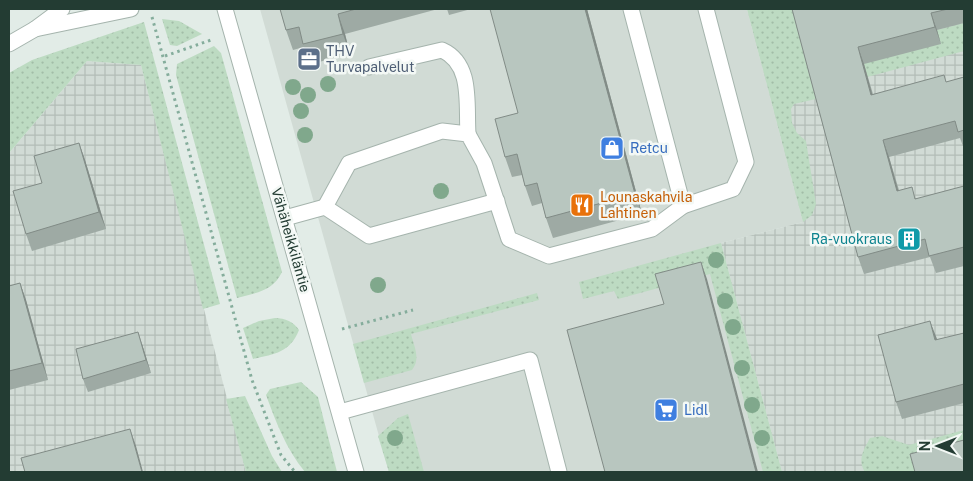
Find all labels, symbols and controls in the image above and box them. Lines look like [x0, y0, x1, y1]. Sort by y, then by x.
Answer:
place label: THV Turvapalvelut [326, 43, 414, 75]
office icon: THV Turvapalvelut [296, 46, 322, 72]
shop icon: Retcu [599, 135, 625, 161]
place label: Retcu [630, 140, 668, 156]
street label: Vähäheikkiläntie [268, 186, 314, 294]
place label: Lounaskahvila Lahtinen [600, 189, 693, 221]
restaurant icon: Lounaskahvila Lahtinen [569, 192, 595, 218]
building icon: Ra-vuokraus [896, 226, 922, 252]
place label: Ra-vuokraus [811, 231, 892, 247]
supermarket icon: Lidl [653, 397, 679, 423]
place label: Lidl [684, 402, 708, 418]
north arrow [913, 421, 963, 471]
text: N [917, 441, 933, 451]

